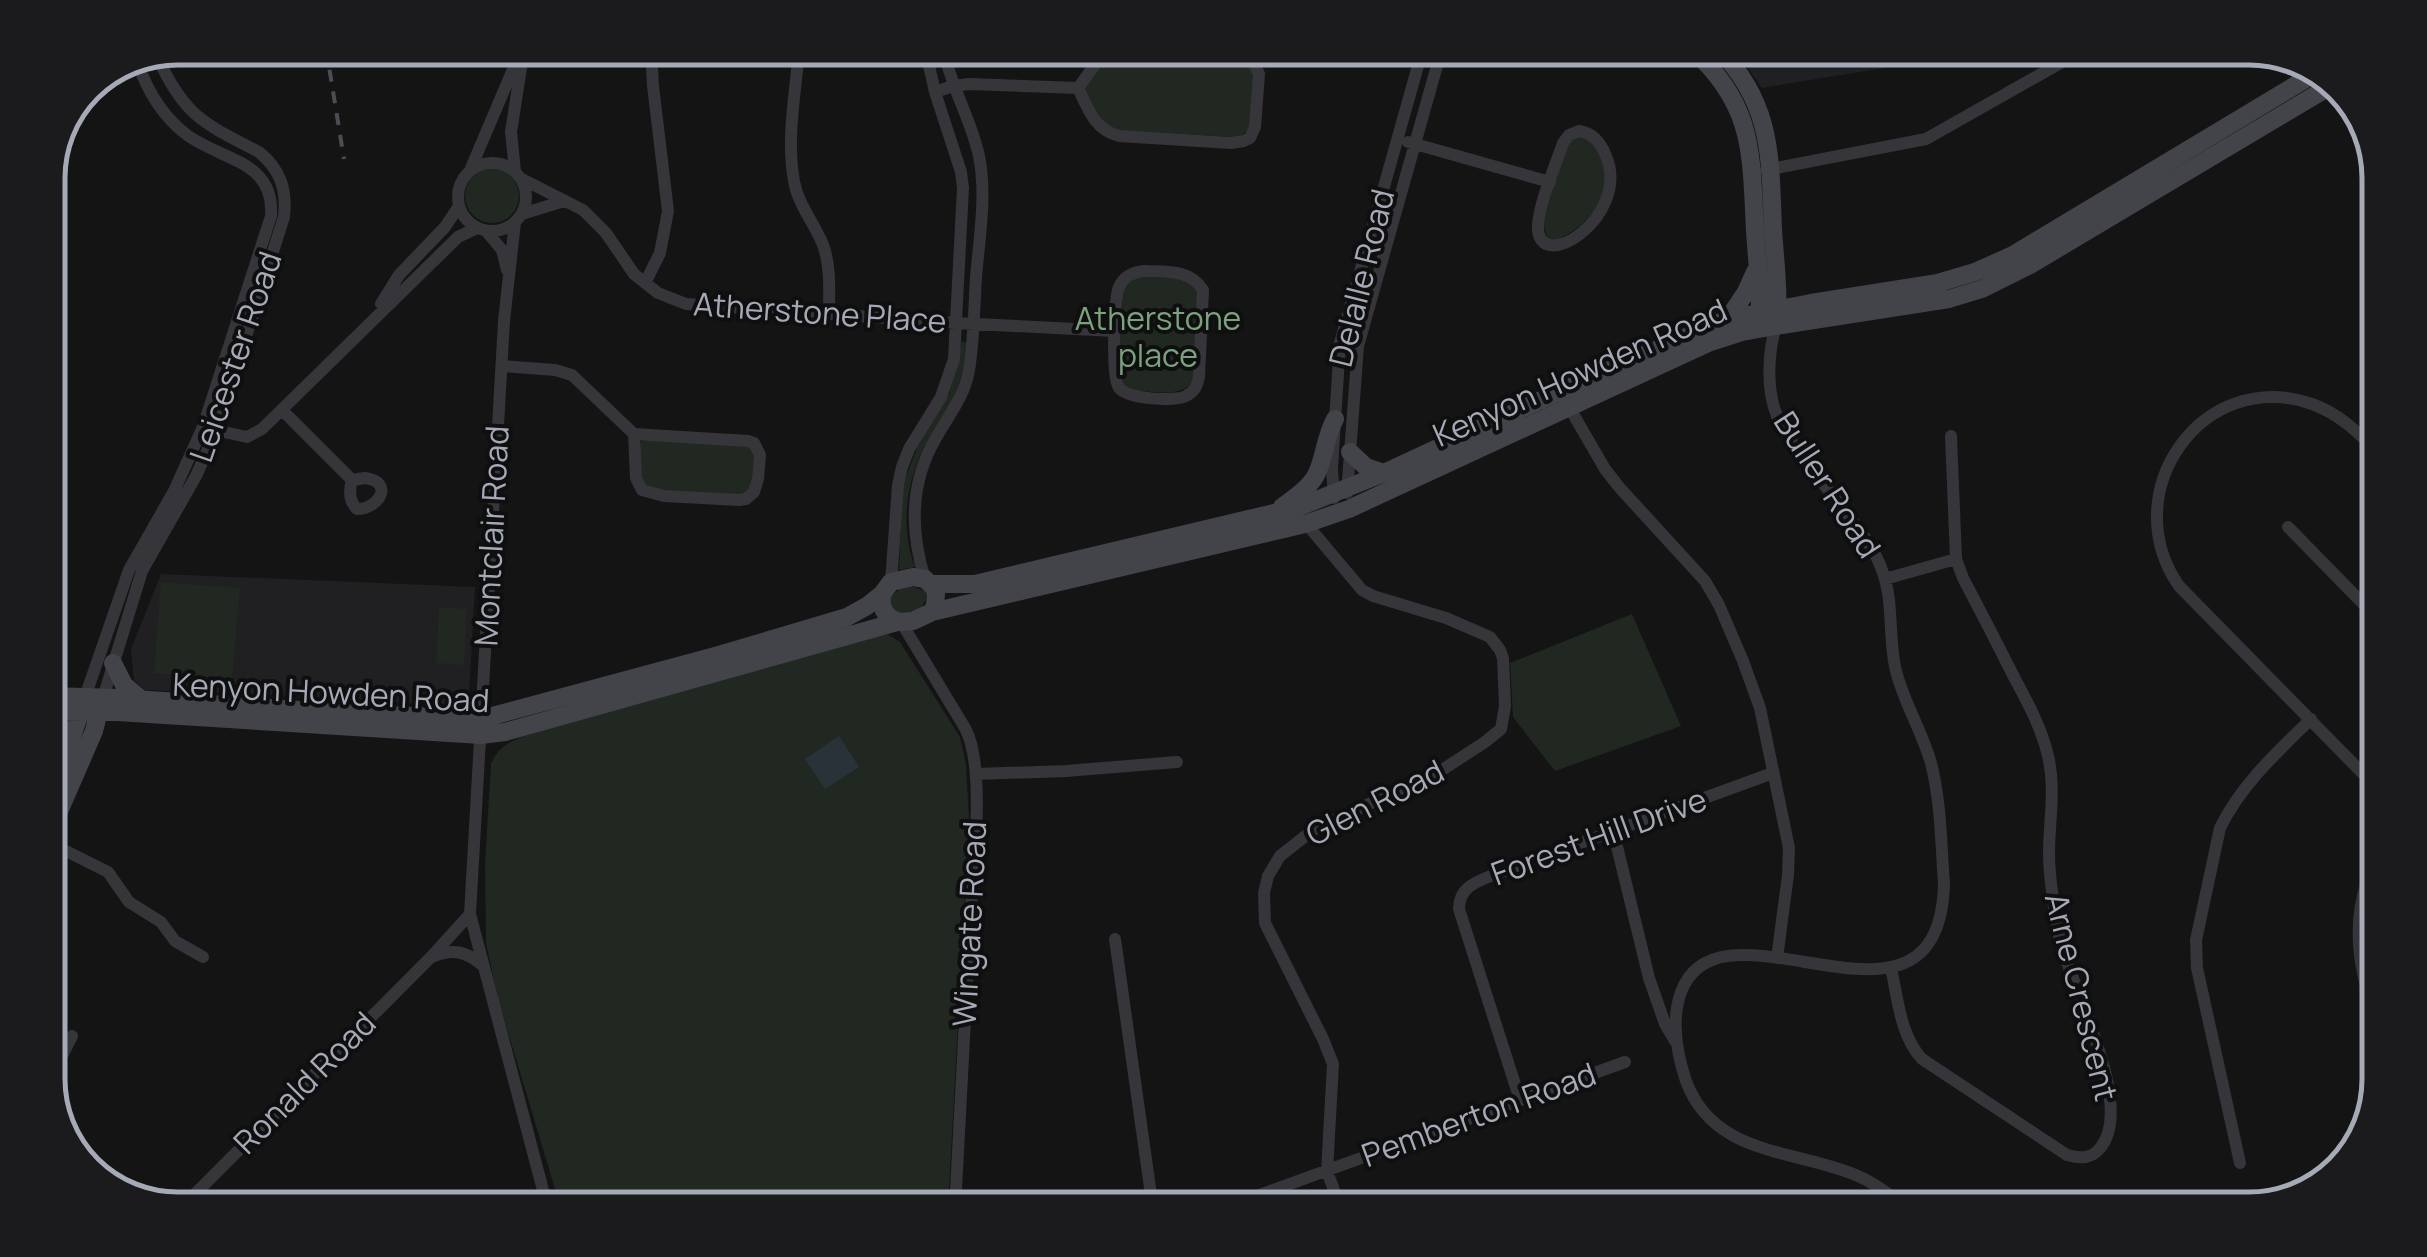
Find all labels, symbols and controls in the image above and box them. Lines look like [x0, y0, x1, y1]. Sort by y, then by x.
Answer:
street label: Delalle Road [1318, 184, 1404, 371]
street label: Leicester Road [178, 246, 292, 468]
street label: Atherstone Place [692, 281, 948, 343]
street label: Kenyon Howden Road [1426, 287, 1734, 457]
park label: Atherstone place [1075, 296, 1241, 377]
street label: Buller Road [1764, 403, 1892, 566]
street label: Montclair Road [463, 425, 519, 647]
street label: Kenyon Howden Road [171, 662, 491, 722]
street label: Glen Road [1298, 749, 1451, 856]
street label: Forest Hill Drive [1485, 777, 1712, 895]
street label: Wingate Road [942, 820, 996, 1028]
street label: Arne Crescent [2035, 888, 2129, 1105]
street label: Ronald Road [223, 1001, 385, 1163]
street label: Pemberton Road [1355, 1051, 1602, 1177]

